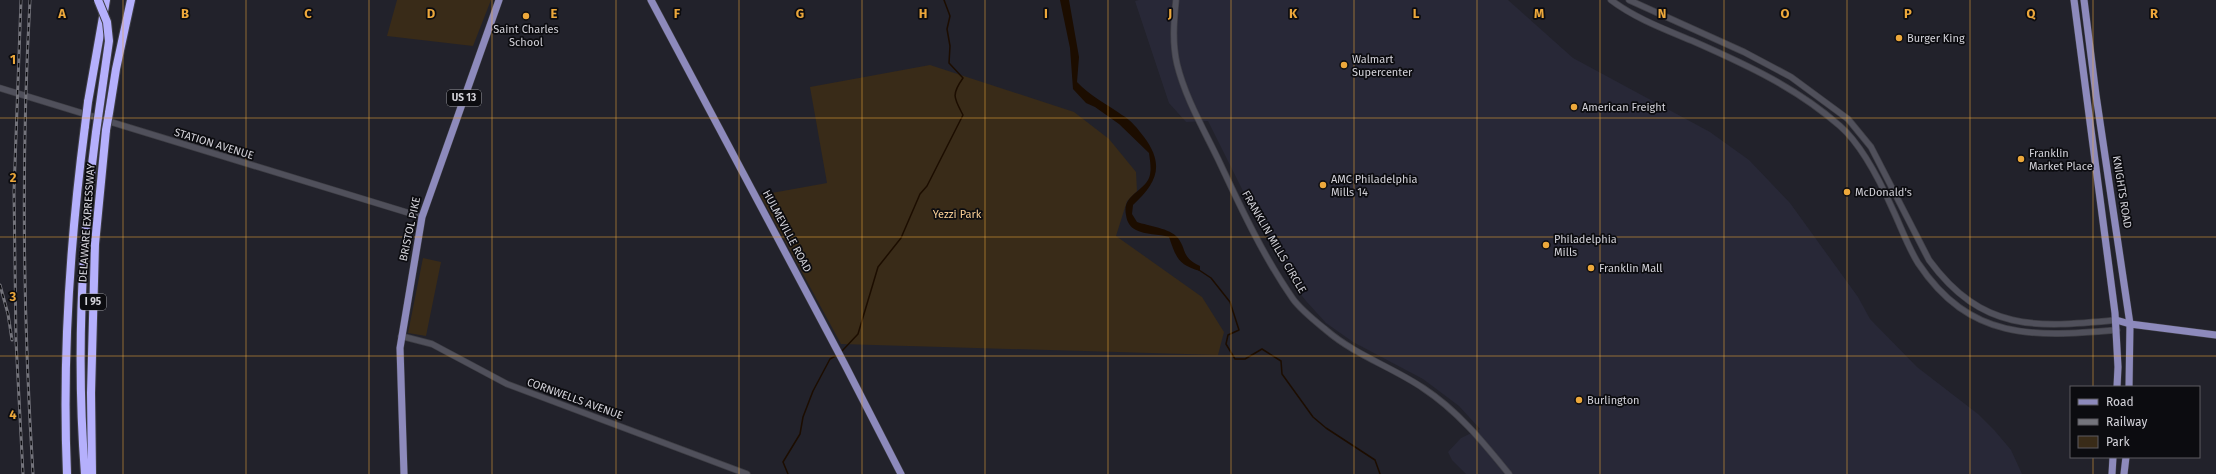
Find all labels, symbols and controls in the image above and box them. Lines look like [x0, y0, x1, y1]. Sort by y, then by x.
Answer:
text: A [57, 6, 66, 21]
text: B [181, 6, 189, 21]
text: C [304, 6, 312, 21]
text: D [427, 6, 436, 21]
text: E [551, 6, 558, 21]
text: F [674, 6, 681, 21]
text: G [796, 6, 804, 21]
text: H [919, 6, 927, 21]
text: I [1044, 6, 1048, 21]
text: J [1167, 6, 1172, 21]
text: K [1289, 6, 1298, 21]
text: L [1413, 6, 1420, 21]
text: M [1534, 6, 1544, 21]
text: N [1658, 6, 1666, 21]
text: O [1781, 6, 1790, 21]
text: P [1904, 6, 1912, 21]
text: Q [2027, 6, 2037, 21]
text: R [2150, 6, 2159, 21]
marker: Saint Charles School [521, 11, 531, 21]
place label: Saint Charles School [493, 23, 559, 49]
place label: Burger King [1907, 32, 1965, 45]
marker: Burger King [1894, 33, 1904, 43]
text: 1 [10, 52, 16, 67]
place label: Walmart Supercenter [1352, 53, 1413, 79]
marker: Walmart Supercenter [1339, 60, 1349, 70]
road number: US 13 [447, 90, 481, 106]
place label: American Freight [1582, 101, 1666, 114]
marker: American Freight [1569, 102, 1579, 112]
street label: STATION AVENUE [173, 126, 255, 162]
place label: Franklin Market Place [2029, 147, 2093, 173]
marker: Franklin Market Place [2016, 154, 2026, 164]
street label: KNIGHTS ROAD [2110, 155, 2134, 229]
street label: DELAWARE EXPRESSWAY [76, 163, 98, 283]
text: 2 [10, 170, 17, 185]
place label: AMC Philadelphia Mills 14 [1331, 173, 1418, 199]
marker: AMC Philadelphia Mills 14 [1318, 180, 1328, 190]
place label: McDonald's [1855, 186, 1912, 199]
marker: McDonald's [1842, 187, 1852, 197]
street label: HULMEVILLE ROAD [760, 188, 814, 274]
street label: FRANKLIN MILLS CIRCLE [1239, 188, 1309, 296]
street label: BRISTOL PIKE [397, 195, 423, 262]
park label: Yezzi Park [933, 208, 982, 221]
place label: Philadelphia Mills [1554, 233, 1617, 259]
marker: Philadelphia Mills [1541, 240, 1551, 250]
place label: Franklin Mall [1599, 262, 1663, 275]
marker: Franklin Mall [1586, 263, 1596, 273]
text: 3 [9, 289, 17, 304]
road number: I 95 [80, 294, 106, 310]
street label: CORNWELLS AVENUE [525, 376, 625, 422]
legend [2070, 386, 2200, 458]
place label: Burlington [1587, 394, 1640, 407]
marker: Burlington [1574, 395, 1584, 405]
text: Road [2106, 395, 2134, 409]
text: 4 [9, 407, 17, 422]
text: Railway [2106, 415, 2147, 429]
text: Park [2106, 435, 2130, 449]

